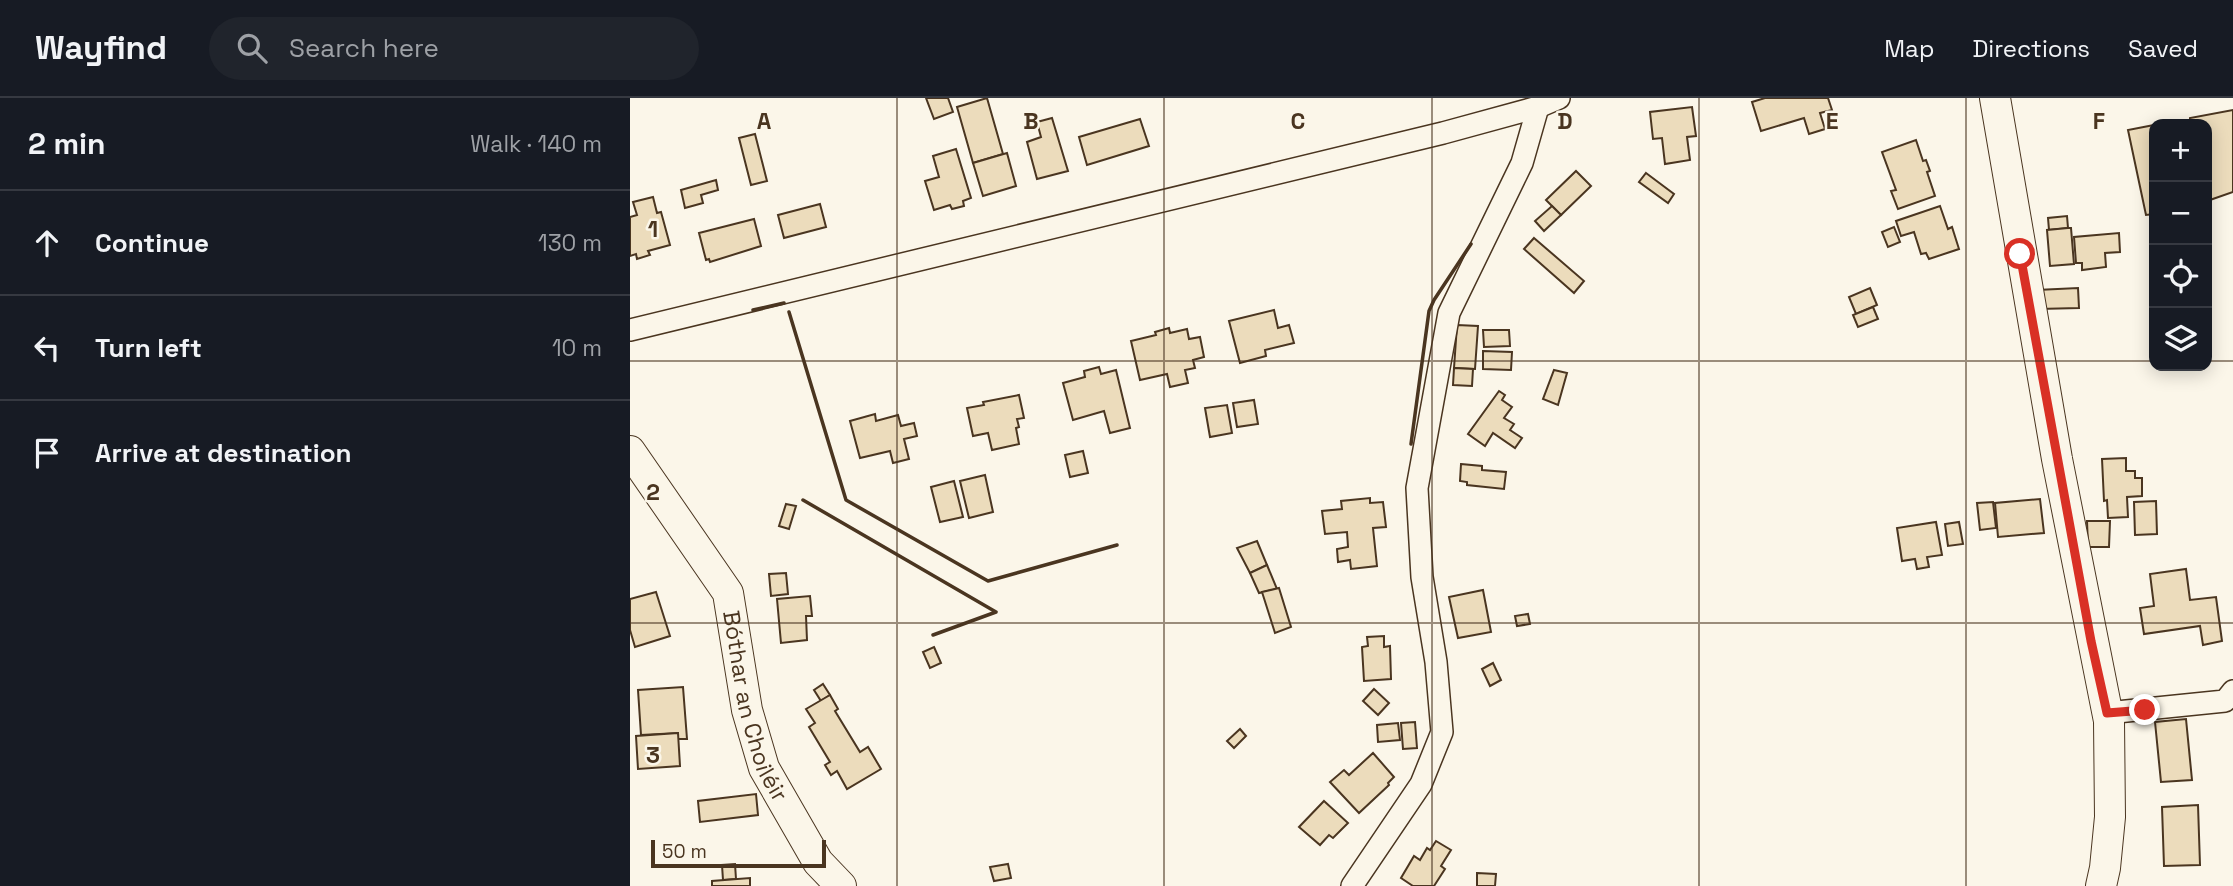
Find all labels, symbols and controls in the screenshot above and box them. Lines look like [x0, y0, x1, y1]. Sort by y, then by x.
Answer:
search box [209, 17, 699, 80]
text: Wayfind [35, 27, 167, 69]
icon: search [233, 29, 271, 67]
text: Search here [289, 31, 439, 65]
text: Map [1884, 33, 1934, 64]
text: Directions [1972, 33, 2090, 64]
text: Saved [2128, 33, 2198, 64]
text: A [757, 106, 772, 136]
text: B [1023, 106, 1039, 136]
text: C [1291, 106, 1305, 136]
text: D [1557, 106, 1573, 136]
text: E [1826, 106, 1838, 136]
text: F [2093, 106, 2105, 136]
map controls [2149, 119, 2212, 371]
button: + [2149, 119, 2212, 182]
text: 2 min [28, 124, 106, 163]
text: Walk · 140 m [470, 129, 602, 159]
button: − [2149, 182, 2212, 245]
text: 1 [648, 214, 658, 244]
icon: ahead [28, 224, 66, 262]
text: Continue [95, 226, 209, 260]
text: 130 m [538, 228, 602, 258]
route start [2004, 238, 2035, 269]
button: locate [2149, 245, 2212, 308]
button: layers [2149, 308, 2212, 371]
icon: left [28, 329, 66, 367]
text: Turn left [95, 331, 202, 365]
text: 10 m [552, 333, 602, 363]
icon: arrive [28, 434, 66, 472]
text: Arrive at destination [95, 436, 352, 470]
text: 2 [646, 477, 660, 507]
street label: Bóthar an Choiléir [716, 608, 795, 807]
route end [2129, 694, 2160, 725]
text: 3 [646, 740, 660, 770]
scale bar [651, 837, 826, 869]
text: 50 m [662, 839, 707, 864]

